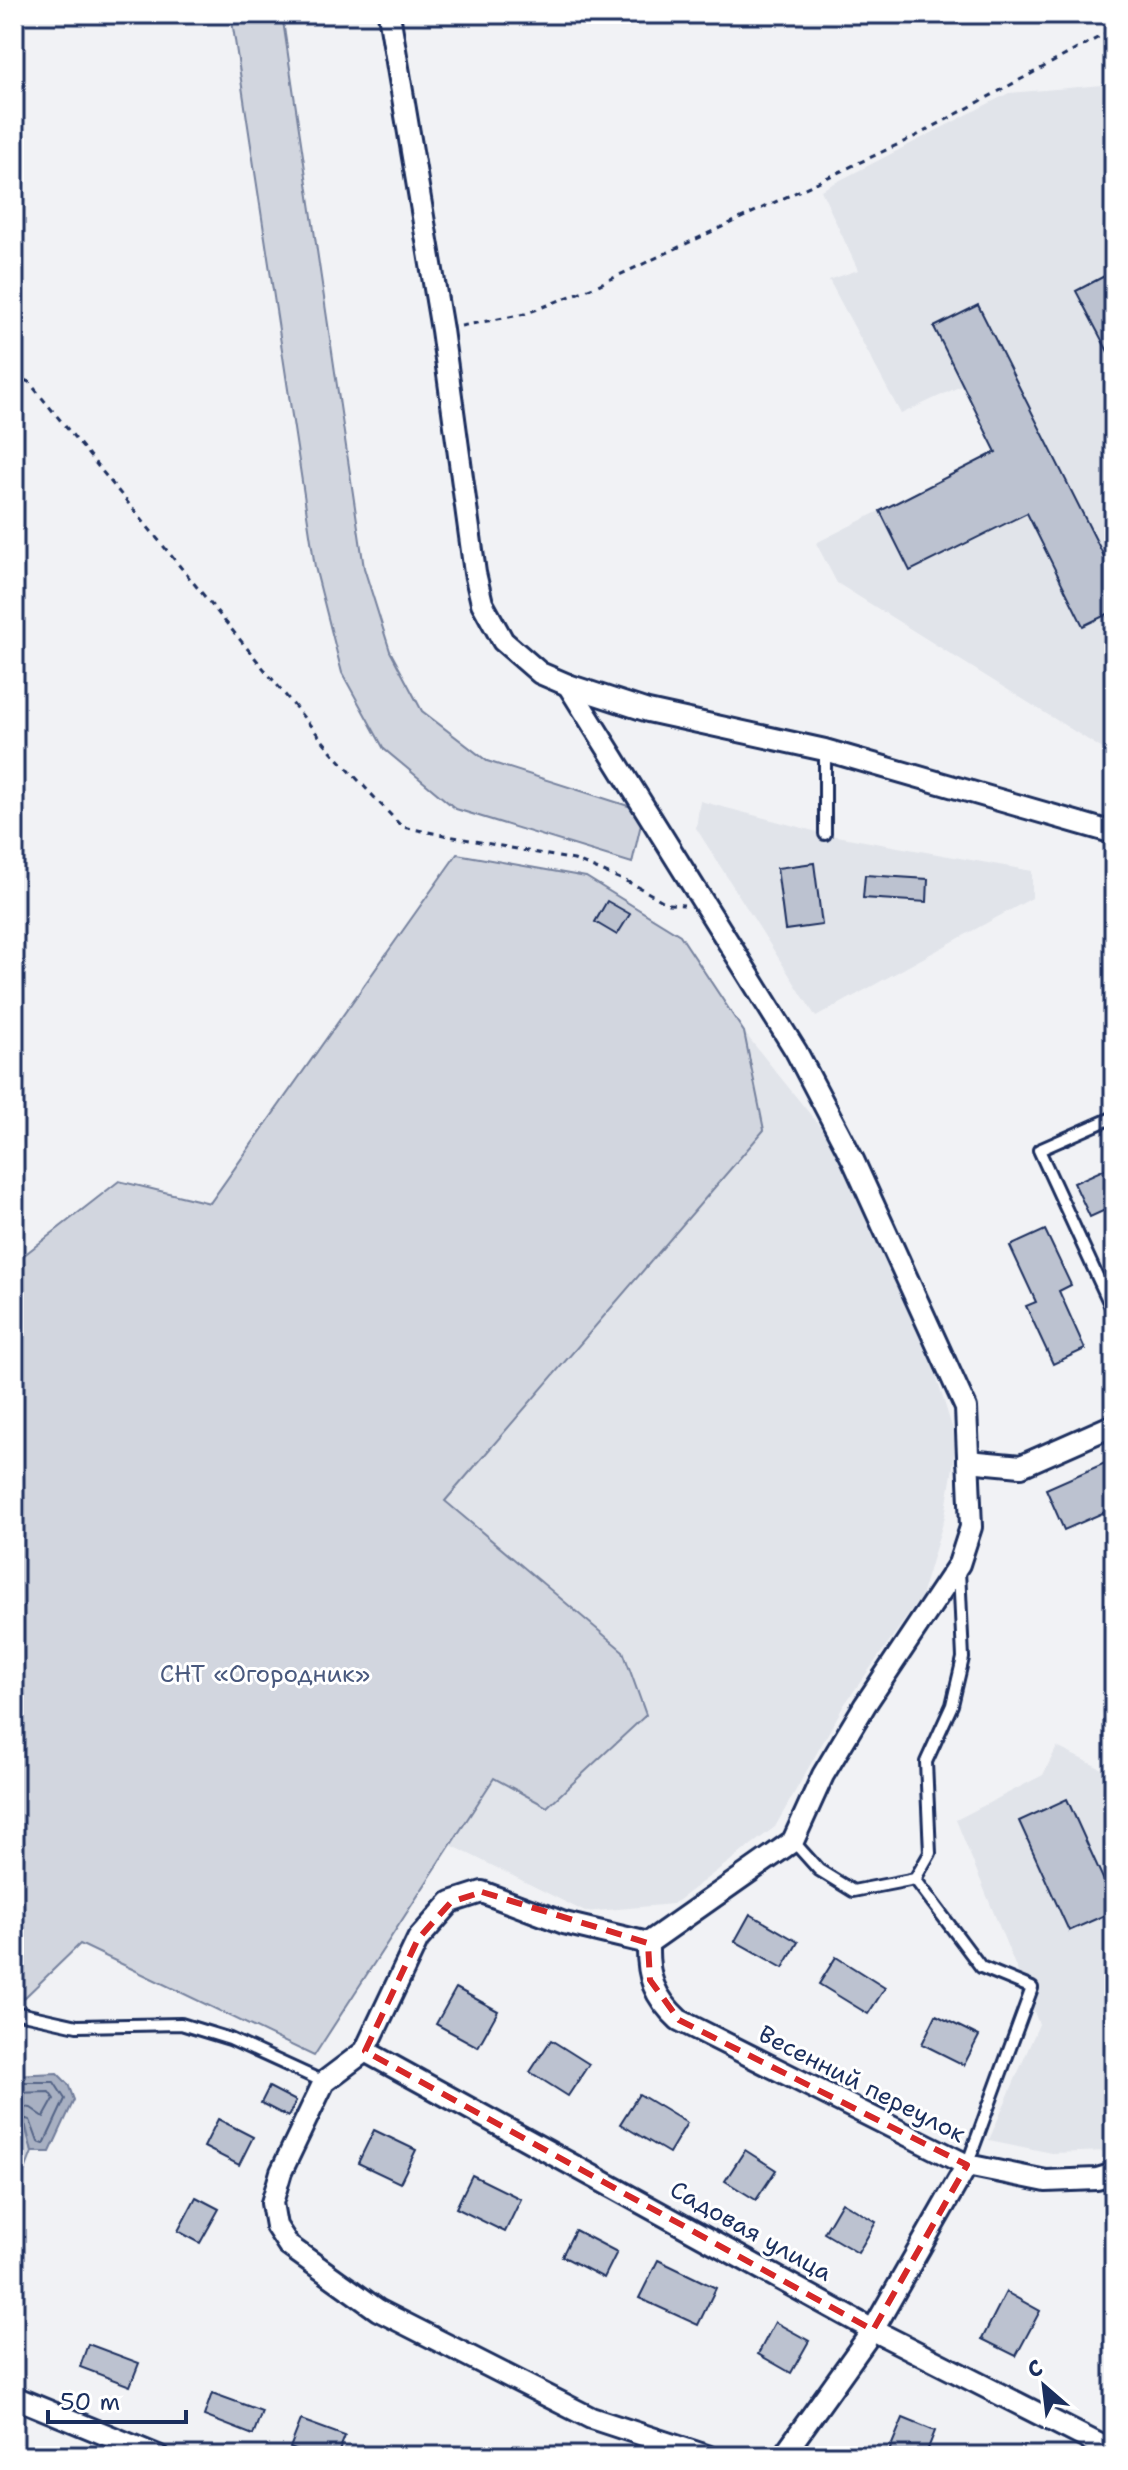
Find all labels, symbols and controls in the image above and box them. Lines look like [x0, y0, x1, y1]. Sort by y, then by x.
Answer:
park label: СНТ «Огородник» [160, 1658, 370, 1690]
street label: Весенний переулок [753, 2018, 971, 2150]
street label: Садовая улица [664, 2173, 838, 2289]
north arrow [1004, 2346, 1084, 2426]
text: С [1022, 2353, 1048, 2385]
scale bar [48, 2374, 186, 2424]
text: 50 m [60, 2386, 120, 2418]

